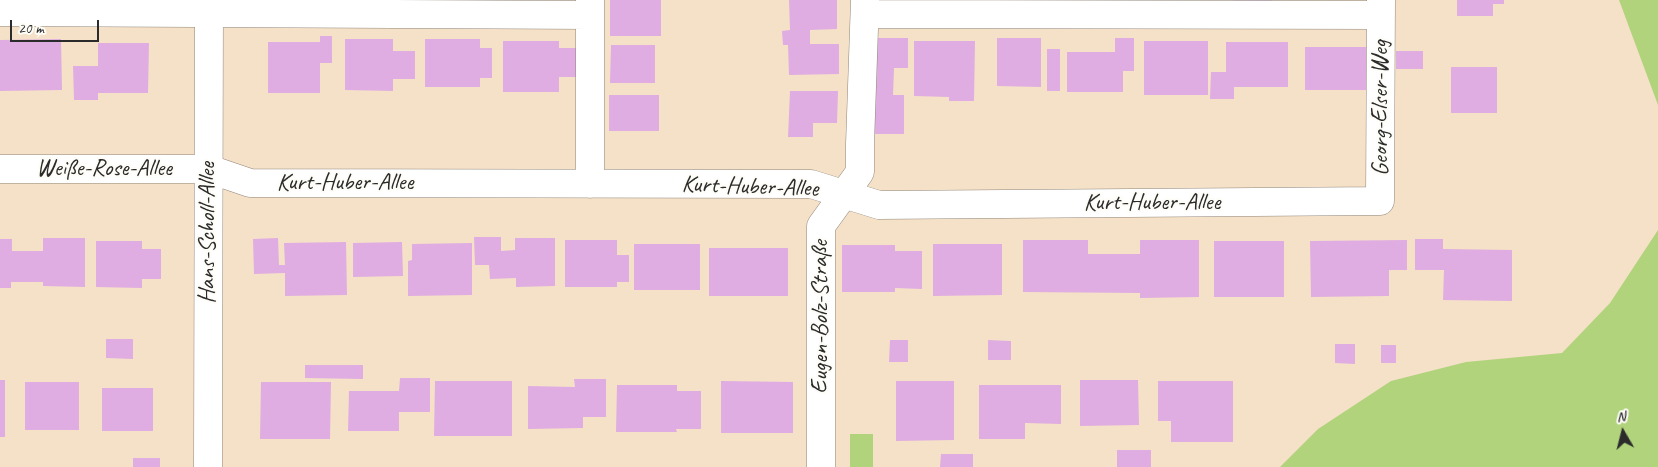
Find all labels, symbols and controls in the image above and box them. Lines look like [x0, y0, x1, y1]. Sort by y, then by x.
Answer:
scale bar [12, 10, 101, 42]
text: 20 m [18, 19, 44, 38]
street label: Georg-Elser-Weg [1367, 40, 1395, 176]
street label: Weiße-Rose-Allee [36, 155, 172, 183]
street label: Hans-Scholl-Allee [194, 162, 222, 304]
street label: Kurt-Huber-Allee [277, 169, 413, 197]
street label: Kurt-Huber-Allee [681, 170, 819, 204]
street label: Kurt-Huber-Allee [1084, 189, 1220, 217]
street label: Eugen-Bolz-Straße [807, 240, 835, 394]
north arrow [1598, 407, 1648, 457]
text: N [1615, 408, 1626, 426]

